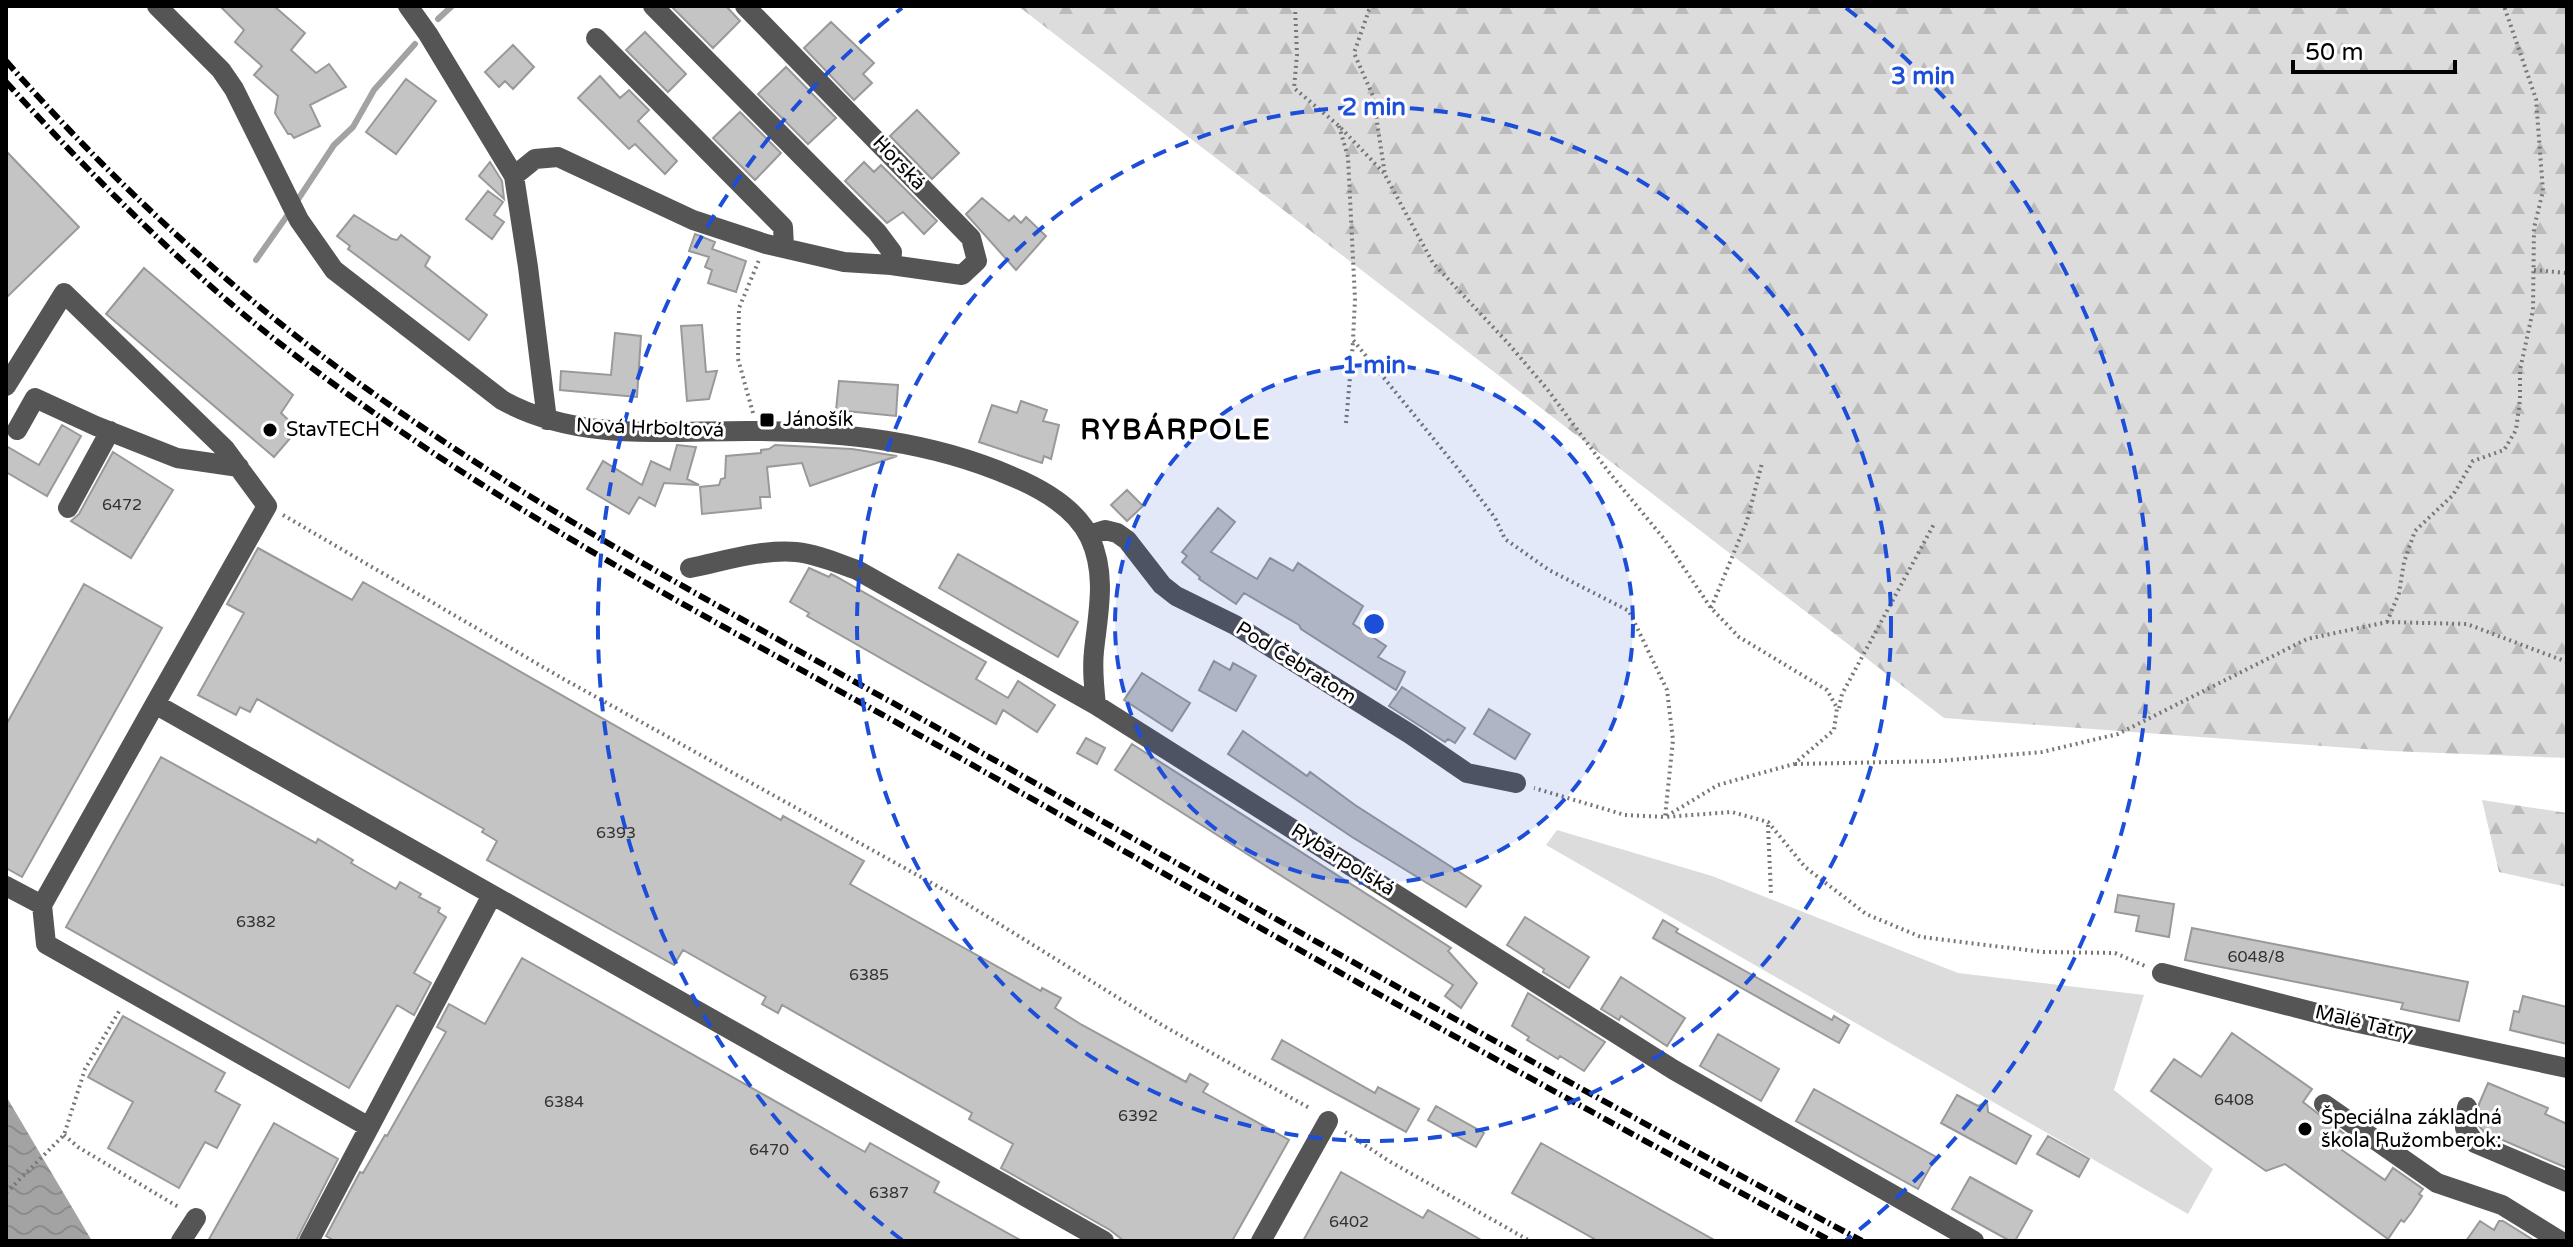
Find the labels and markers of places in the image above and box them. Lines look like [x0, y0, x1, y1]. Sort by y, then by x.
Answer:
place label: Jánošík [783, 408, 853, 432]
marker: Jánošík [758, 411, 776, 429]
place label: StavTECH [286, 418, 380, 442]
marker: StavTECH [261, 421, 279, 439]
centre of rings [1360, 610, 1388, 638]
place label: Špeciálna základná škola Ružomberok: [2321, 1105, 2502, 1153]
marker: Špeciálna základná škola Ružomberok: [2296, 1120, 2314, 1138]

